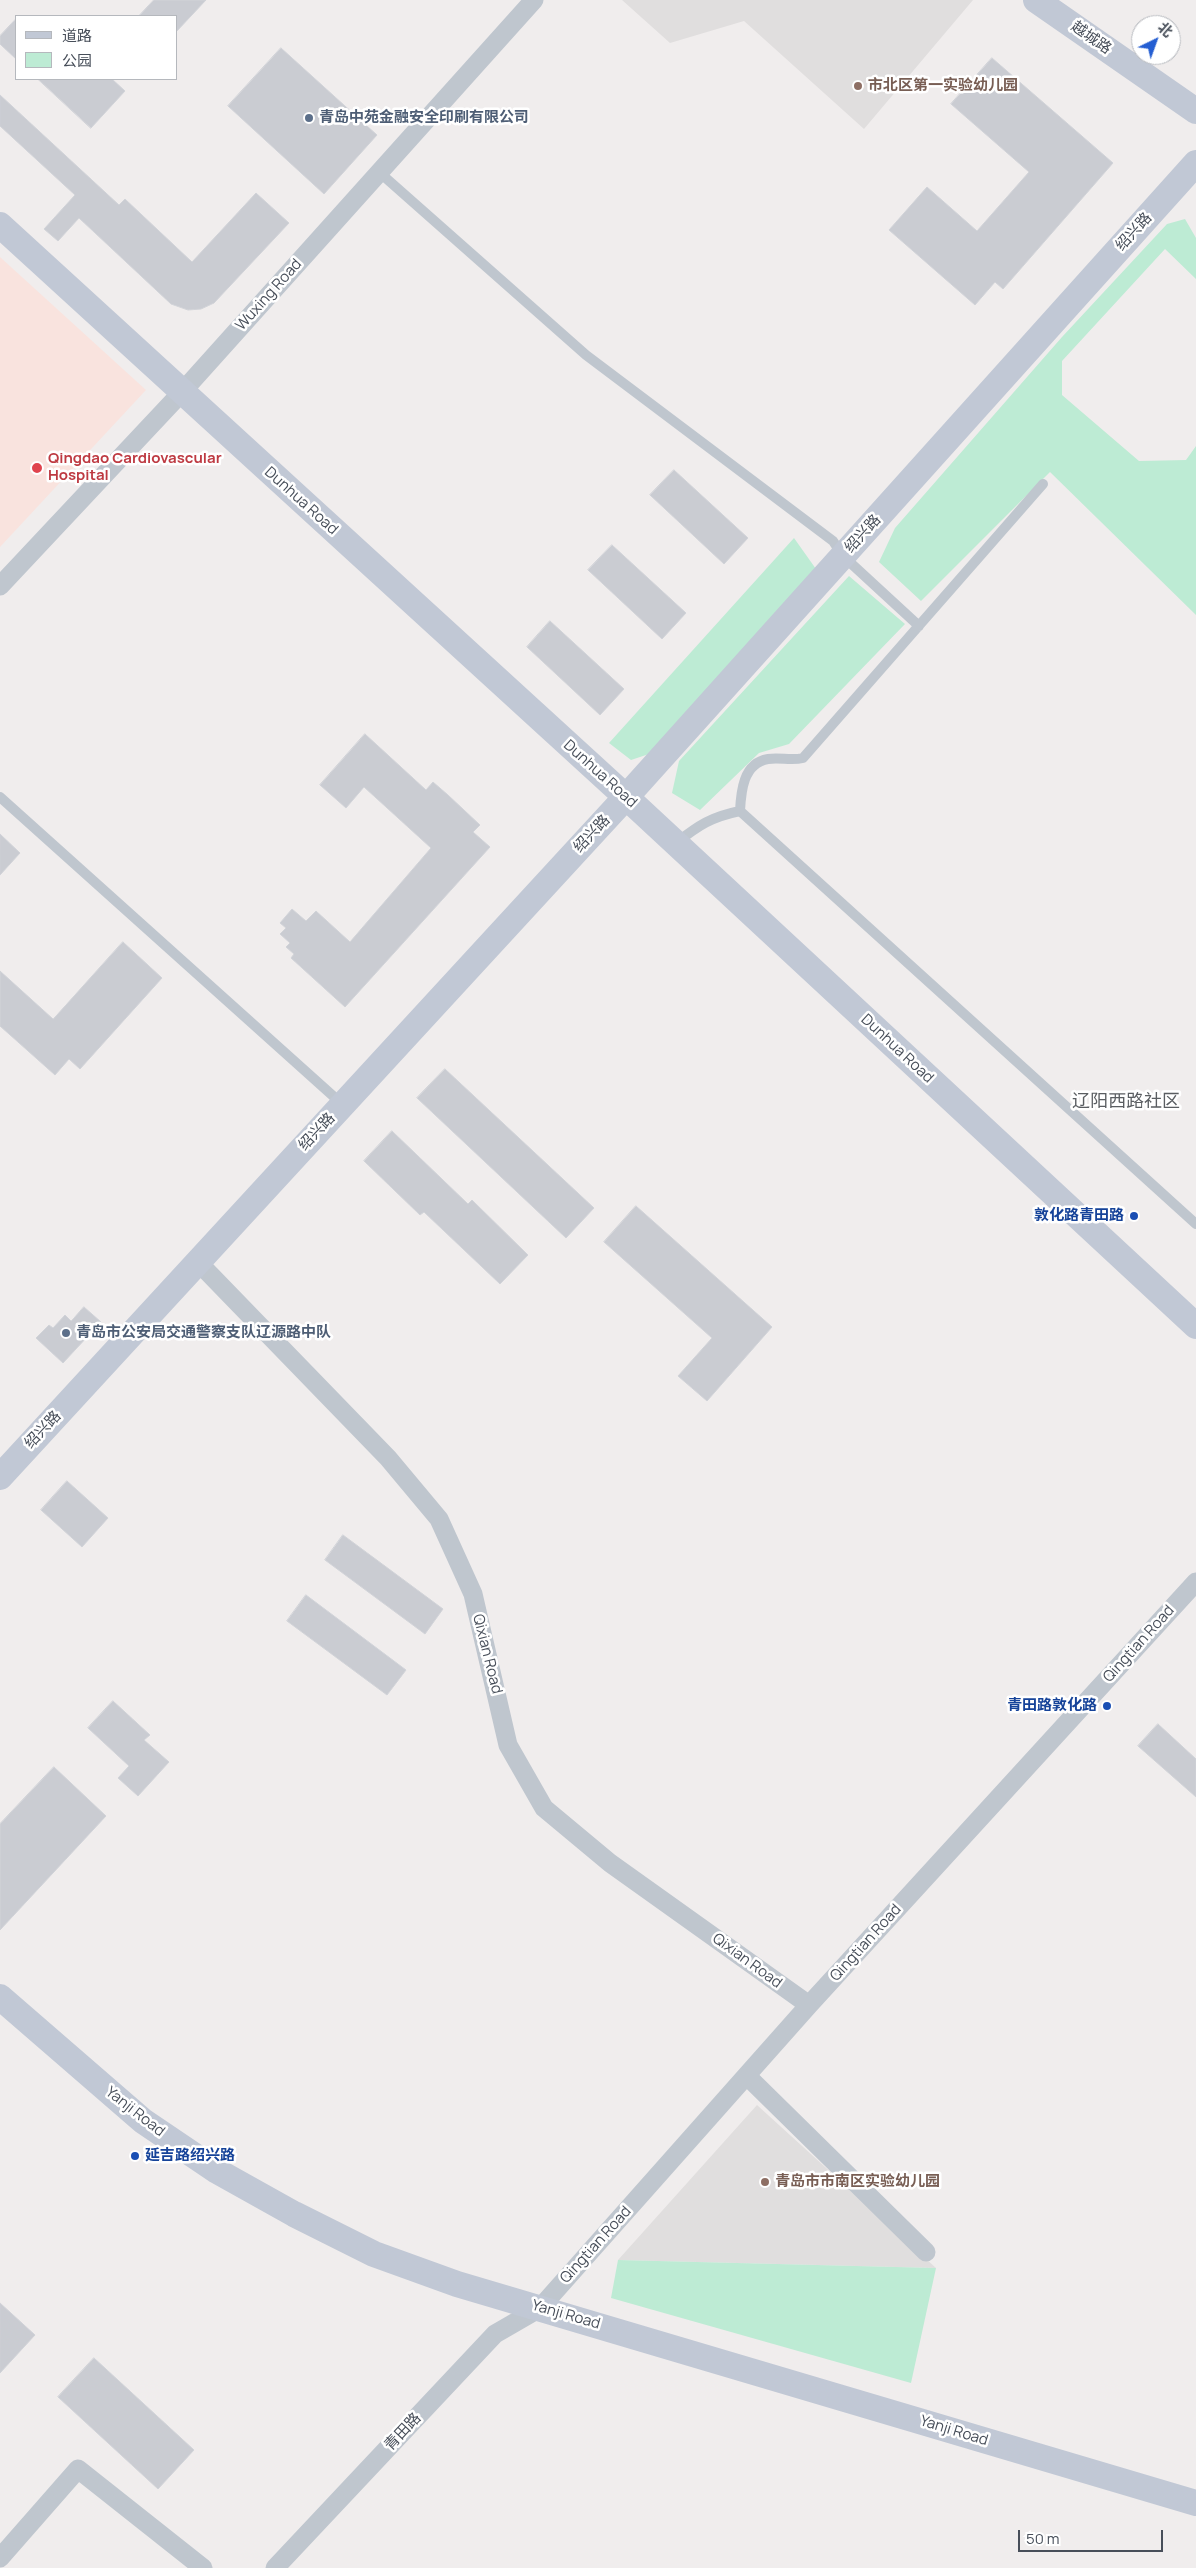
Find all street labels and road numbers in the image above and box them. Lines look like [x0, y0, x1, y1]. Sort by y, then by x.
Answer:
street label: 越城路 [1067, 18, 1115, 58]
street label: 绍兴路 [1112, 209, 1156, 255]
street label: Wuxing Road [232, 255, 306, 335]
street label: Dunhua Road [261, 463, 341, 539]
street label: 绍兴路 [841, 511, 885, 557]
street label: Dunhua Road [560, 736, 640, 812]
street label: 绍兴路 [570, 811, 614, 857]
street label: Dunhua Road [857, 1011, 937, 1087]
street label: 绍兴路 [295, 1109, 339, 1155]
street label: 绍兴路 [21, 1407, 65, 1453]
street label: Qingtian Road [1100, 1602, 1178, 1686]
street label: Qixian Road [468, 1612, 506, 1696]
street label: Qingtian Road [827, 1901, 905, 1985]
street label: Qixian Road [709, 1930, 785, 1992]
street label: Yanji Road [102, 2083, 168, 2141]
street label: Qingtian Road [557, 2203, 635, 2287]
street label: Yanji Road [530, 2297, 602, 2333]
street label: 青田路 [381, 2409, 425, 2455]
street label: Yanji Road [918, 2412, 990, 2450]

